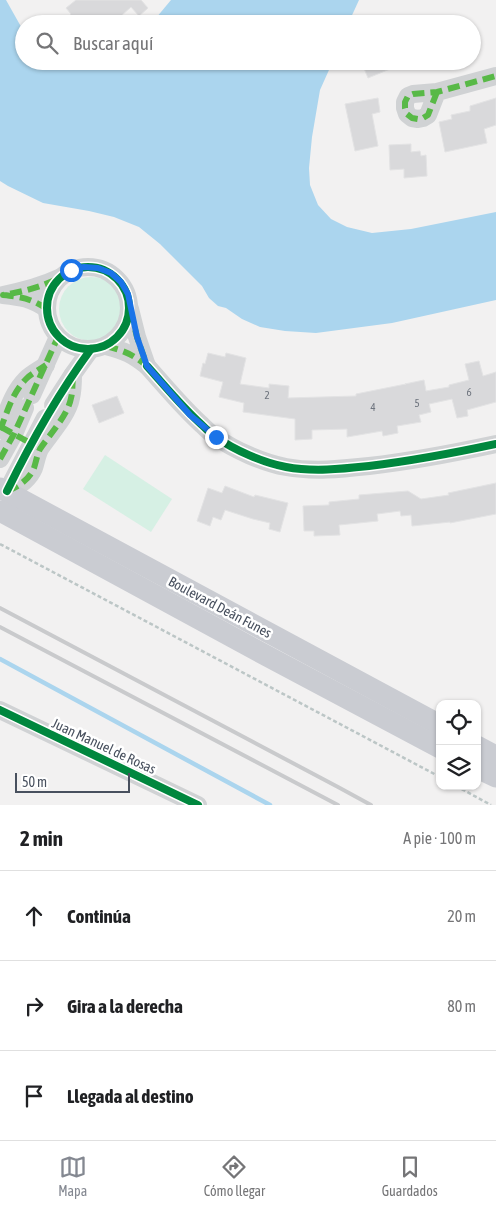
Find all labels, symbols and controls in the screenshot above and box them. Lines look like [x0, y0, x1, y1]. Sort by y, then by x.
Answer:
search box [15, 15, 481, 70]
icon: search [33, 29, 61, 57]
text: Buscar aquí [73, 32, 153, 54]
route start [60, 259, 83, 282]
house number: 6 [466, 386, 472, 398]
house number: 2 [264, 389, 270, 401]
house number: 5 [414, 397, 420, 409]
house number: 4 [370, 401, 376, 413]
route end [205, 426, 228, 449]
street label: Boulevard Deán Funes [166, 573, 274, 641]
map controls [436, 700, 481, 790]
button: locate [436, 700, 481, 745]
street label: Juan Manuel de Rosas [50, 715, 159, 777]
button: layers [436, 745, 481, 790]
scale bar [15, 770, 130, 793]
text: 50 m [22, 774, 47, 790]
text: 2 min [20, 826, 63, 850]
text: A pie · 100 m [403, 829, 476, 847]
icon: ahead [20, 902, 48, 930]
text: Continúa [67, 905, 131, 927]
text: 20 m [447, 907, 476, 925]
icon: right [20, 992, 48, 1020]
text: Gira a la derecha [67, 995, 183, 1017]
text: 80 m [447, 997, 476, 1015]
icon: arrive [20, 1082, 48, 1110]
text: Llegada al destino [67, 1085, 194, 1107]
tab: Mapa [58, 1153, 87, 1199]
tab: Cómo llegar [204, 1153, 265, 1199]
tab: Guardados [382, 1153, 438, 1199]

